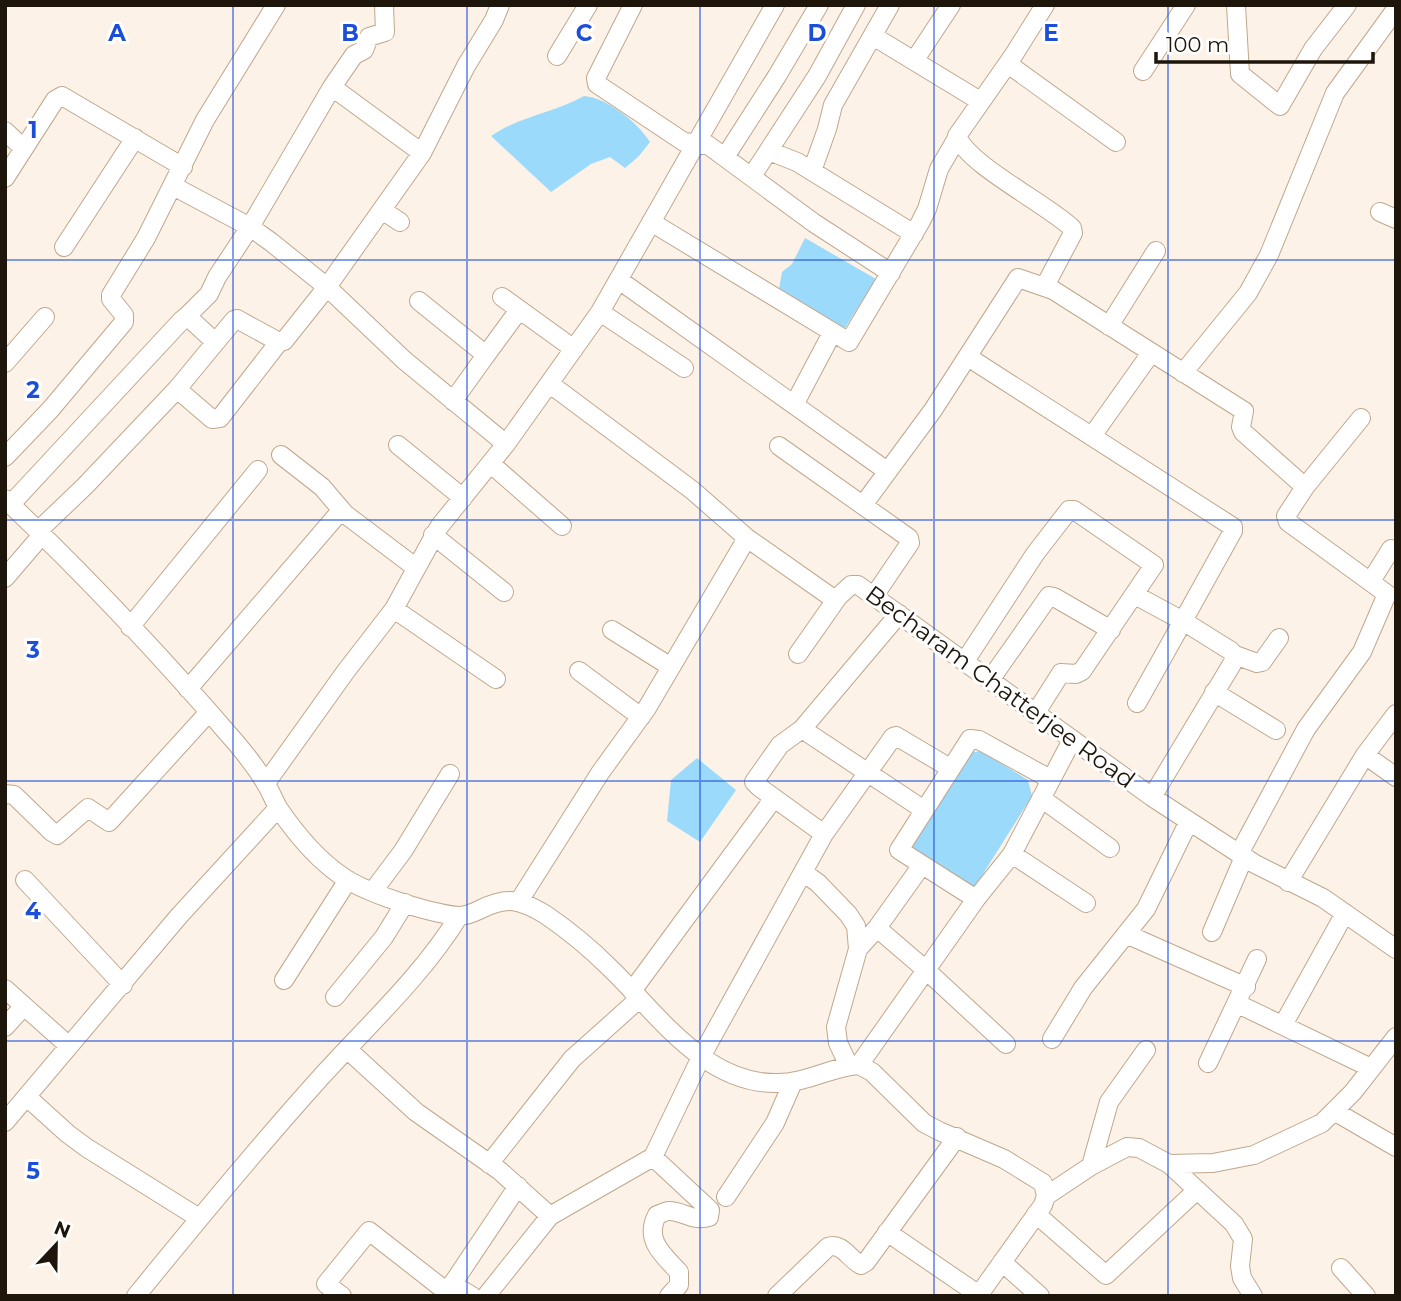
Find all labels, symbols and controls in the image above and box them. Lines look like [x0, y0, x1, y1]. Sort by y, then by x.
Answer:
text: A [107, 19, 126, 47]
text: B [341, 19, 359, 47]
text: C [576, 19, 593, 47]
text: D [808, 19, 827, 47]
text: E [1043, 19, 1059, 47]
scale bar [1156, 21, 1373, 65]
text: 100 m [1166, 32, 1229, 57]
text: 1 [28, 116, 38, 144]
text: 2 [26, 376, 40, 404]
street label: Becharam Chatterjee Road [860, 579, 1141, 794]
text: 3 [25, 636, 40, 664]
text: 4 [25, 897, 41, 925]
text: 5 [26, 1157, 40, 1185]
north arrow [21, 1210, 91, 1280]
text: N [51, 1216, 74, 1243]

